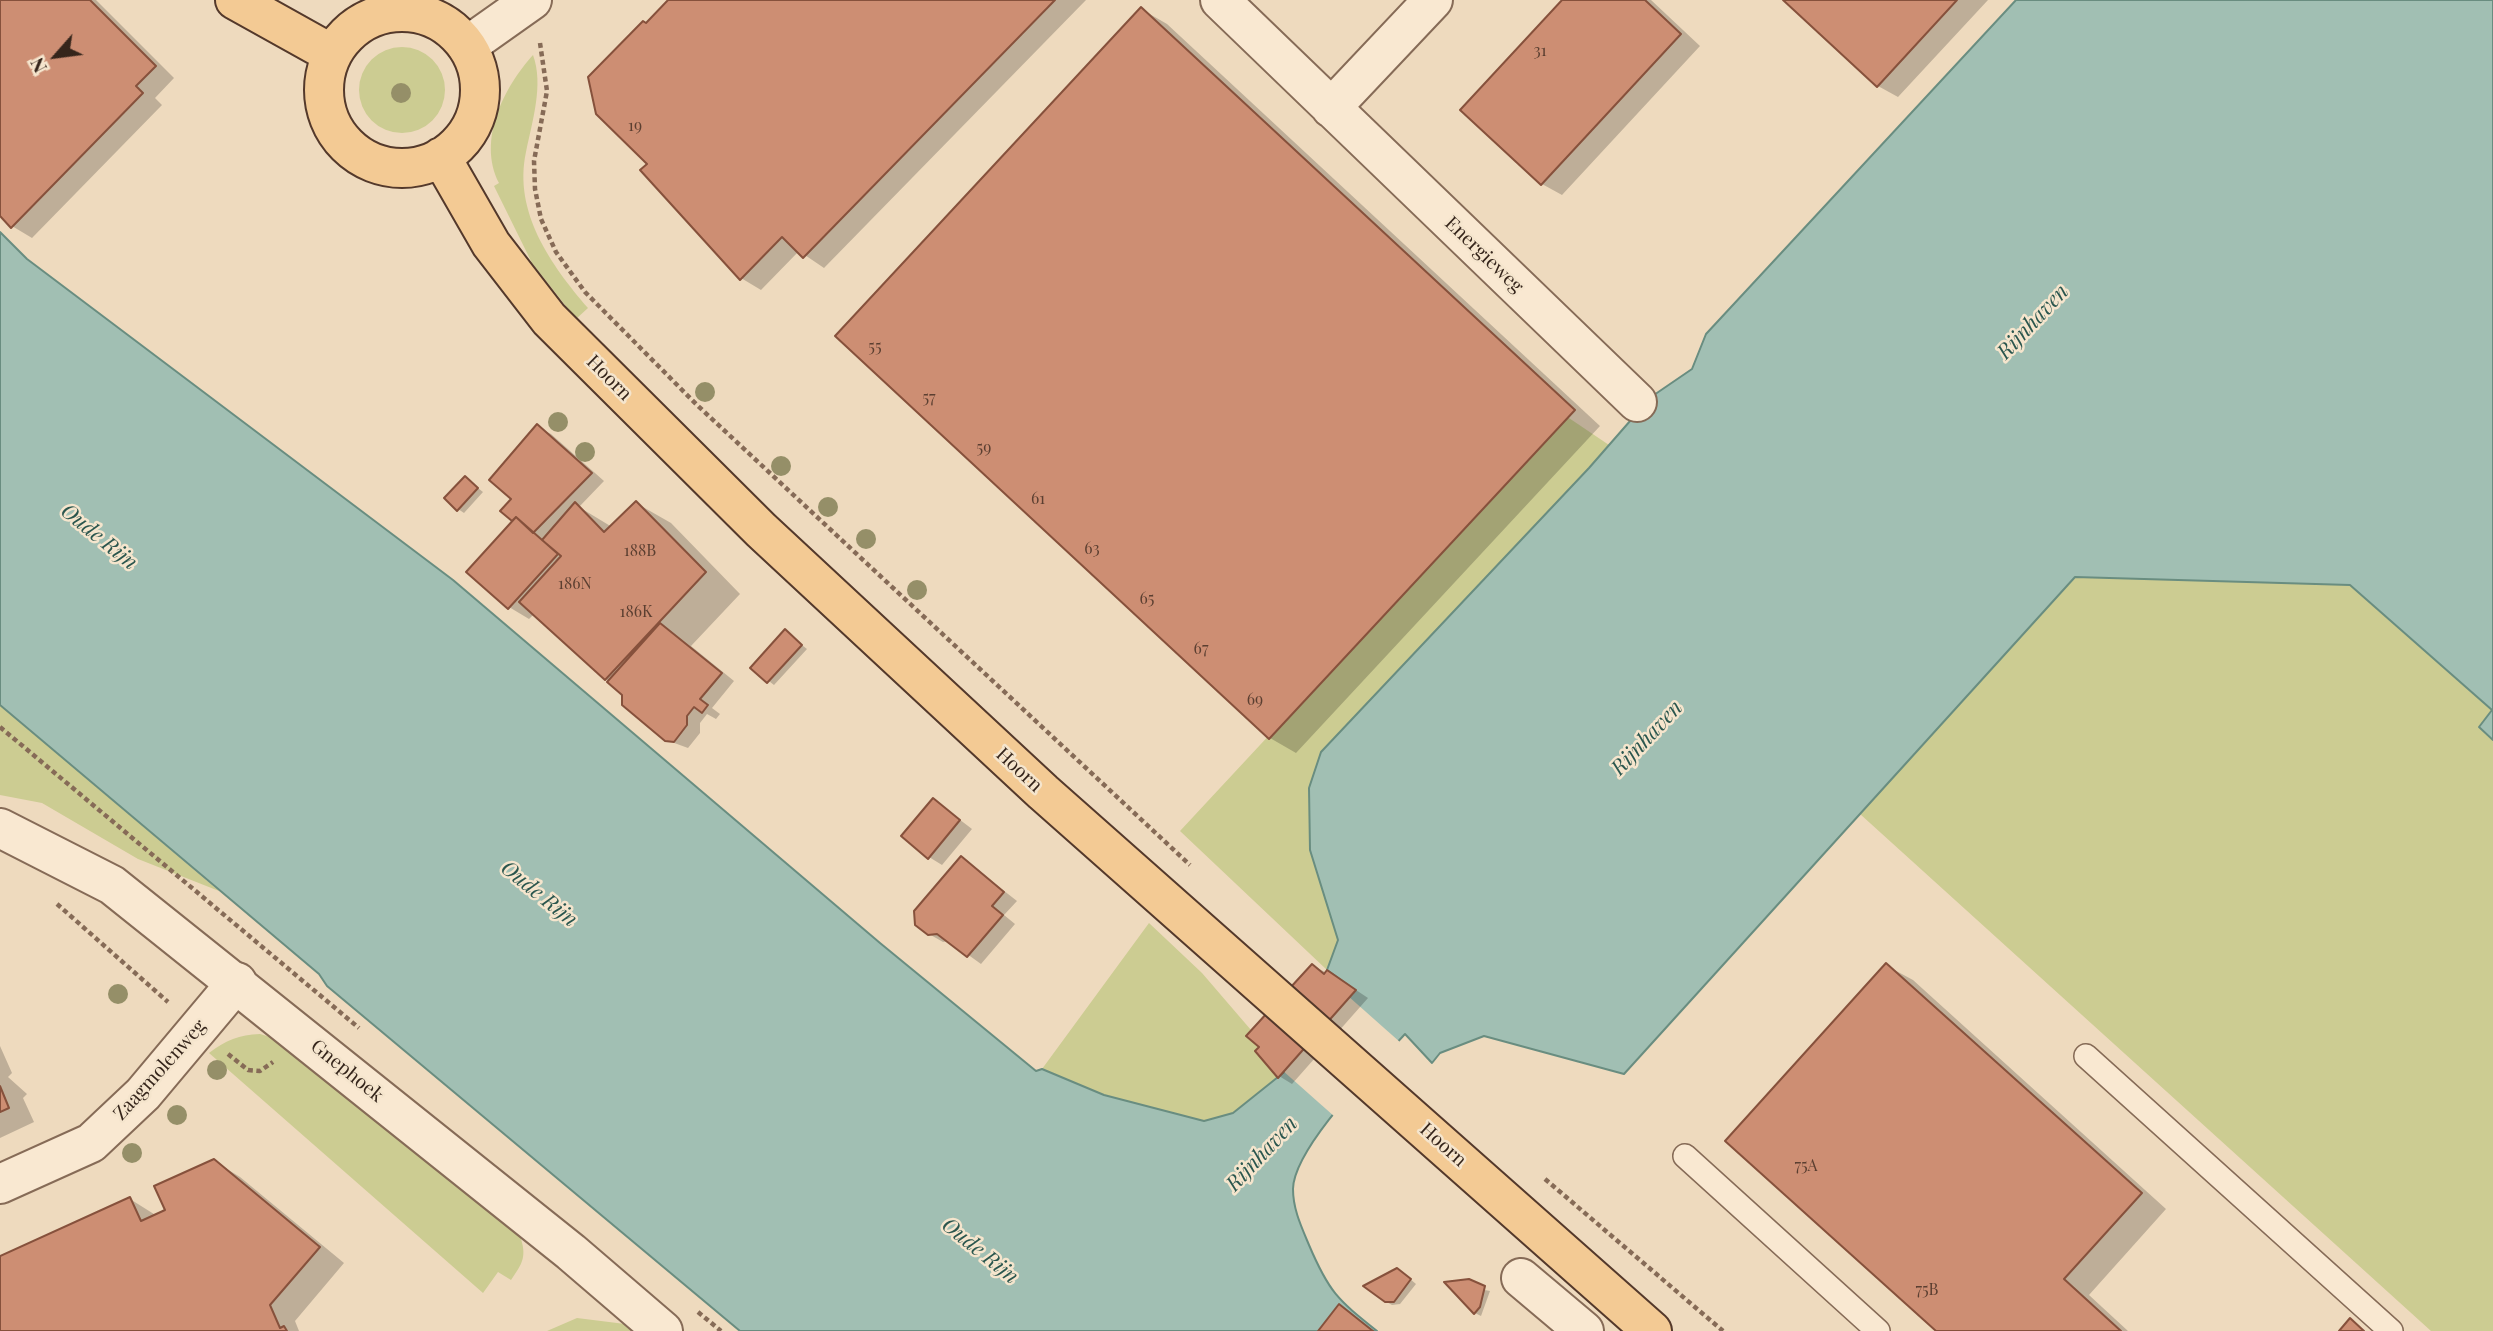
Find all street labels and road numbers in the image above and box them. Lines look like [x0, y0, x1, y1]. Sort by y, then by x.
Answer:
street label: Energieweg [1440, 212, 1528, 298]
street label: Hoorn [582, 351, 636, 405]
street label: Hoorn [991, 743, 1047, 797]
street label: Zaagmolenweg [109, 1015, 211, 1125]
street label: Gnephoek [306, 1035, 388, 1107]
street label: Hoorn [1415, 1118, 1471, 1172]

